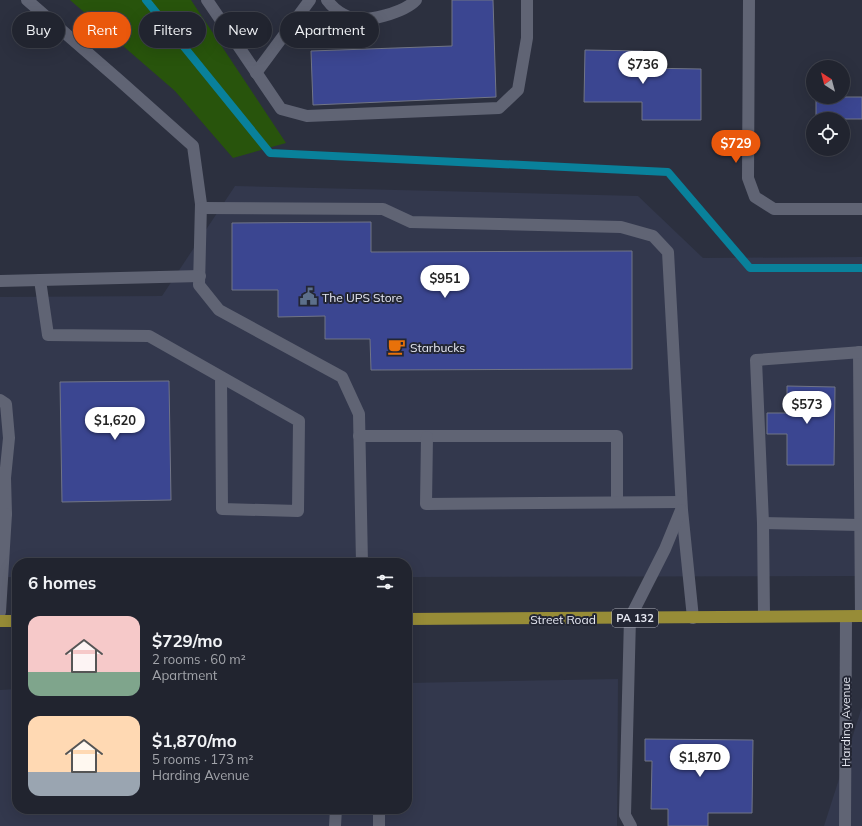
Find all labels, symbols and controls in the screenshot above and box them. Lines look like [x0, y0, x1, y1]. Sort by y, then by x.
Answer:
chip: Buy [12, 12, 65, 48]
chip: Rent [73, 12, 131, 48]
chip: Filters [139, 12, 206, 48]
chip: New [214, 12, 272, 48]
chip: Apartment [280, 12, 379, 48]
pin: $736 [619, 51, 667, 85]
text: $736 [627, 56, 659, 72]
north arrow [806, 60, 850, 104]
map controls [806, 60, 850, 156]
button: locate [806, 112, 850, 156]
pin: $729 [712, 130, 760, 164]
text: $729 [720, 135, 752, 151]
pin: $951 [421, 265, 469, 299]
text: $951 [429, 270, 461, 286]
public building icon: The UPS Store [299, 287, 319, 307]
place label: The UPS Store [322, 290, 402, 305]
cafe icon: Starbucks [387, 337, 407, 357]
place label: Starbucks [410, 340, 465, 355]
pin: $573 [783, 391, 831, 425]
text: $573 [791, 396, 823, 412]
pin: $1,620 [82, 407, 148, 441]
text: $1,620 [94, 412, 136, 428]
icon: filters [374, 571, 396, 593]
text: 6 homes [28, 572, 96, 593]
road number: PA 132 [612, 609, 658, 627]
street label: Street Road [530, 612, 596, 627]
text: $729/mo [152, 630, 223, 651]
icon: home [60, 632, 108, 680]
text: 2 rooms · 60 m² [152, 651, 246, 667]
text: Apartment [152, 667, 217, 683]
street label: Harding Avenue [838, 677, 853, 767]
text: $1,870/mo [152, 730, 237, 751]
icon: home [60, 732, 108, 780]
pin: $1,870 [667, 744, 733, 778]
text: $1,870 [679, 749, 721, 765]
text: 5 rooms · 173 m² [152, 751, 253, 767]
text: Harding Avenue [152, 767, 249, 783]

